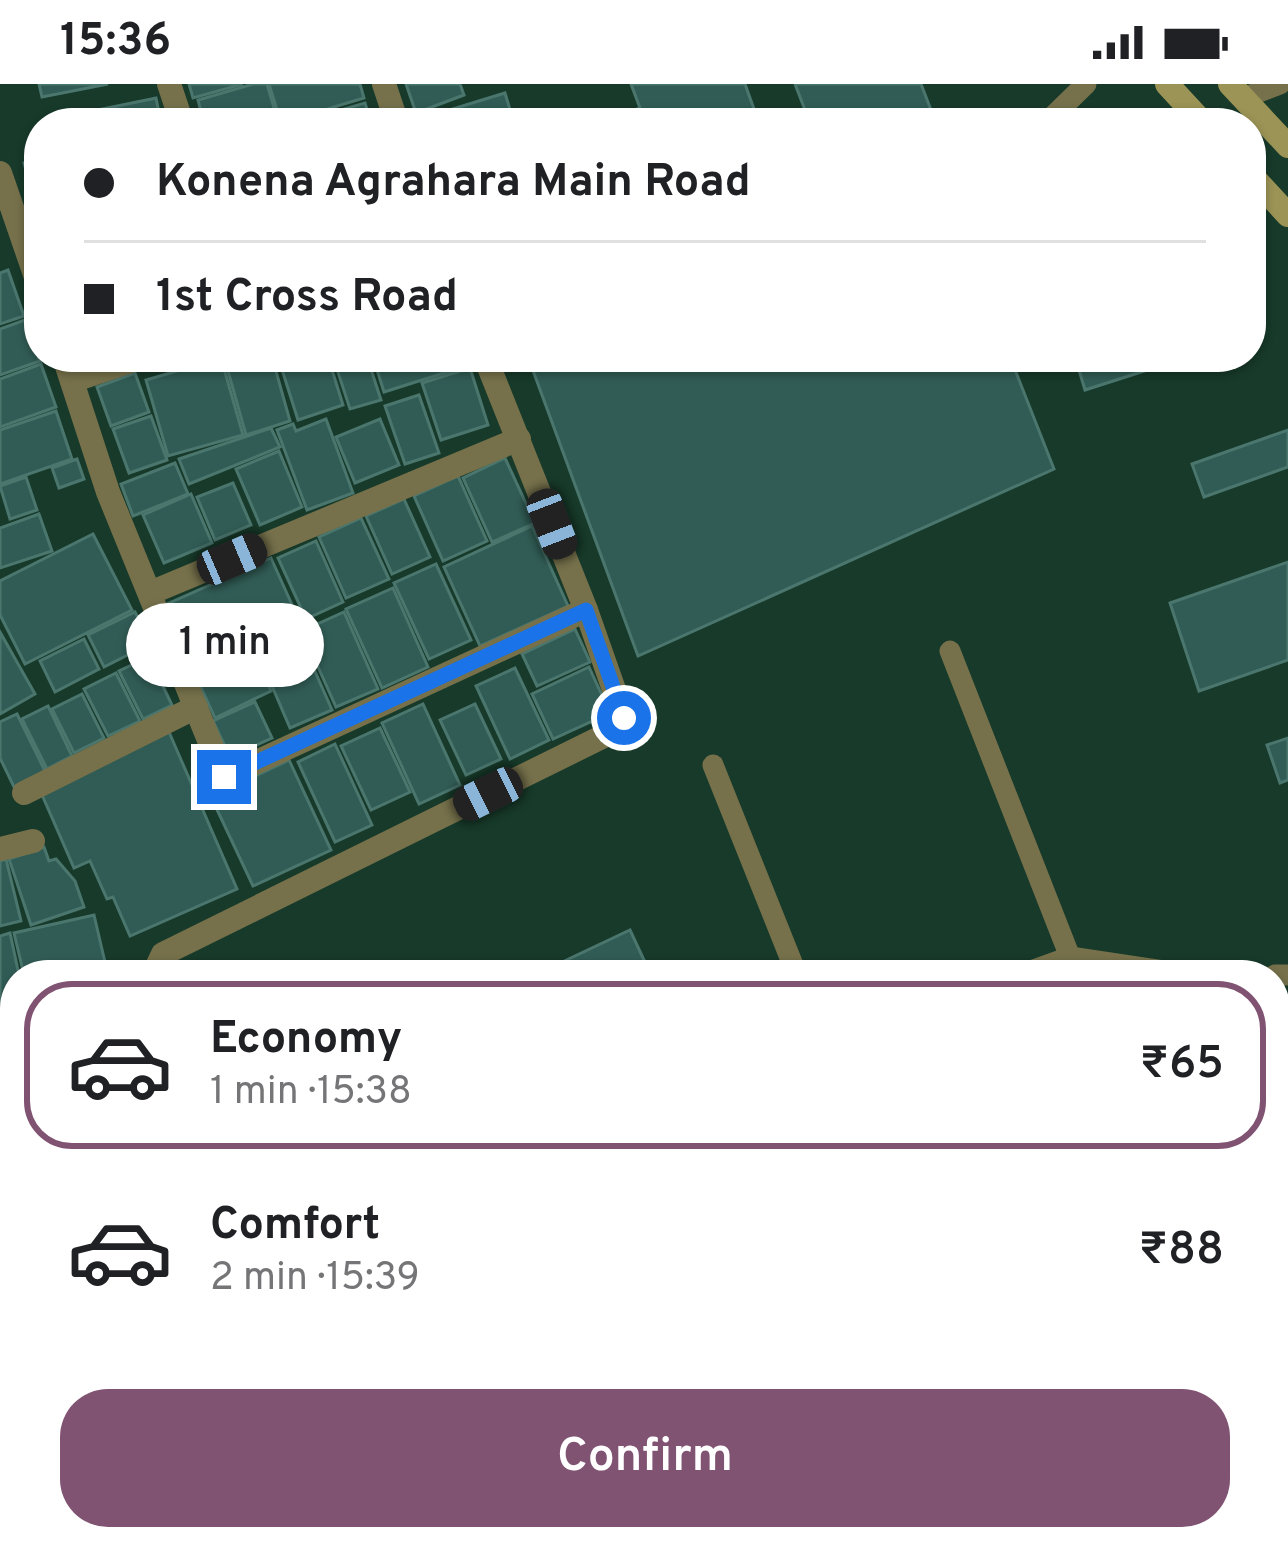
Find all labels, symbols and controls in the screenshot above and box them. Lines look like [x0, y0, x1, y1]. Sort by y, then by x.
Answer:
text: 15:36 [60, 14, 171, 71]
text: Konena Agrahara Main Road [156, 155, 751, 212]
text: 1st Cross Road [156, 270, 458, 327]
car [522, 484, 582, 564]
car [192, 528, 272, 590]
callout: 1 min [125, 603, 323, 687]
text: 1 min [179, 620, 271, 669]
route start [597, 691, 651, 745]
route end [197, 750, 251, 804]
car [448, 762, 528, 826]
icon: car [66, 1011, 174, 1119]
text: Economy [210, 1012, 402, 1069]
text: ₹65 [1140, 1037, 1224, 1094]
text: 1 min · 15:38 [210, 1069, 412, 1118]
icon: car [66, 1197, 174, 1305]
text: Comfort [210, 1198, 380, 1255]
text: ₹88 [1139, 1223, 1224, 1280]
text: 2 min · 15:39 [210, 1255, 420, 1304]
button: Confirm [60, 1389, 1230, 1527]

